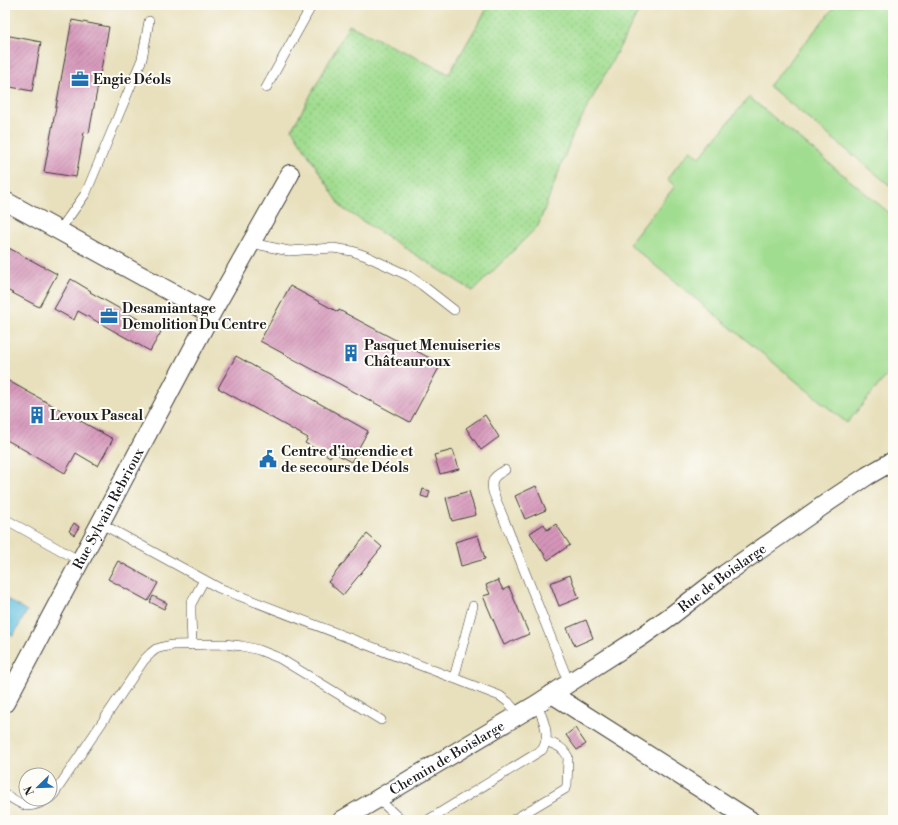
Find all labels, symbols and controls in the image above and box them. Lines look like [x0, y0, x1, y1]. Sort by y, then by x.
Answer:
office icon: Engie Déols [70, 69, 90, 89]
place label: Engie Déols [93, 71, 171, 89]
place label: Desamiantage Demolition Du Centre [122, 300, 267, 334]
office icon: Desamiantage Demolition Du Centre [99, 306, 119, 326]
place label: Pasquet Menuiseries Châteauroux [364, 337, 500, 371]
building icon: Pasquet Menuiseries Châteauroux [341, 343, 361, 363]
building icon: Levoux Pascal [27, 405, 47, 425]
place label: Levoux Pascal [50, 407, 144, 425]
place label: Centre d'incendie et de secours de Déols [281, 443, 414, 477]
street label: Rue Sylvain Rebrioux [69, 444, 149, 573]
public building icon: Centre d'incendie et de secours de Déols [258, 449, 278, 469]
street label: Rue de Boislarge [675, 540, 770, 617]
street label: Chemin de Boislarge [386, 717, 508, 800]
north arrow [18, 767, 58, 807]
text: N [21, 784, 38, 797]

